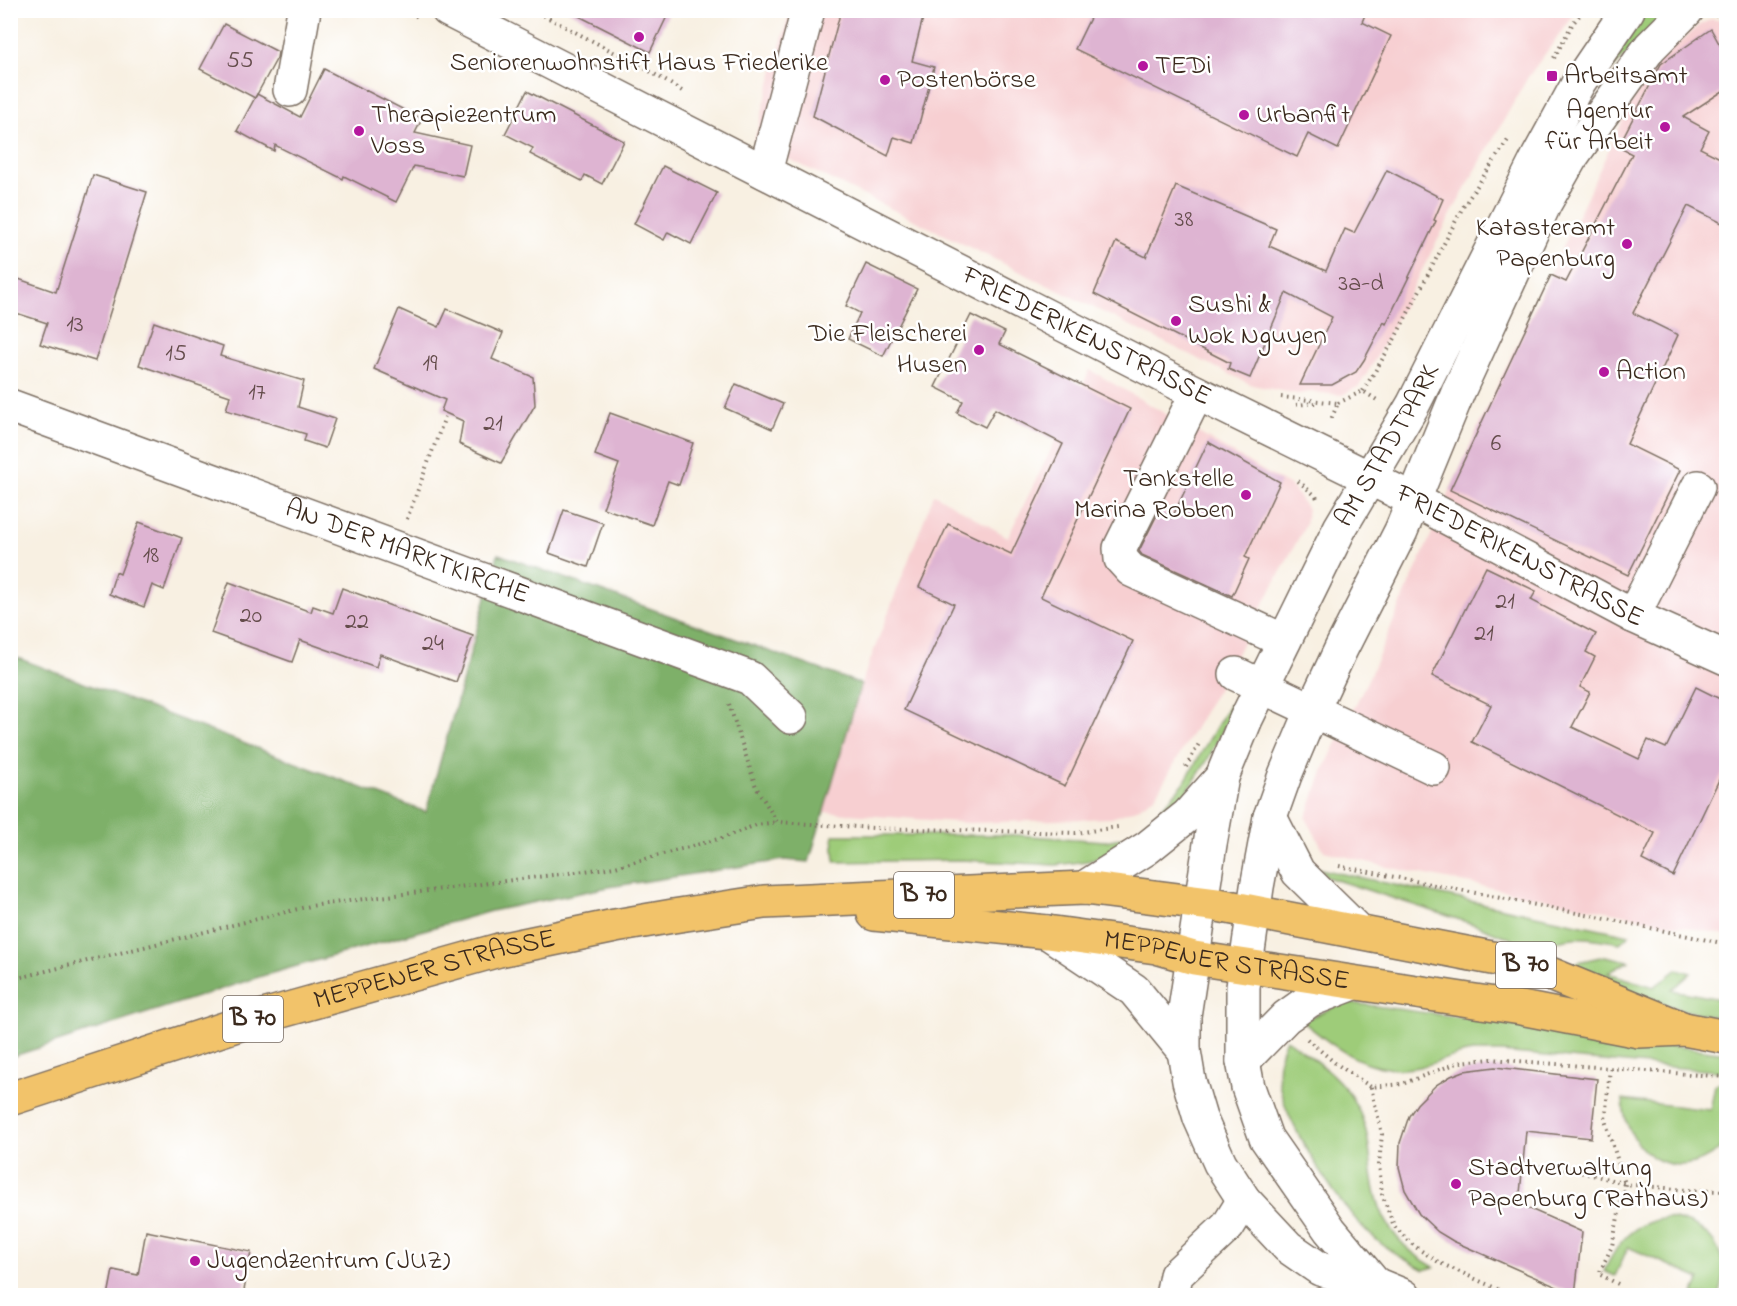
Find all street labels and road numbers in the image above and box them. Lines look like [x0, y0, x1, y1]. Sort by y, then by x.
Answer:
street label: FRIEDERIKENSTRASSE [954, 256, 1218, 417]
street label: AM STADTPARK [1325, 356, 1451, 535]
street label: FRIEDERIKENSTRASSE [1388, 474, 1650, 638]
street label: AN DER MARKTKIRCHE [279, 489, 535, 615]
road number: B 70 [894, 872, 954, 918]
street label: MEPPENER STRASSE [309, 919, 559, 1021]
street label: MEPPENER STRASSE [1101, 921, 1352, 1001]
road number: B 70 [1496, 942, 1556, 988]
road number: B 70 [223, 996, 283, 1042]

